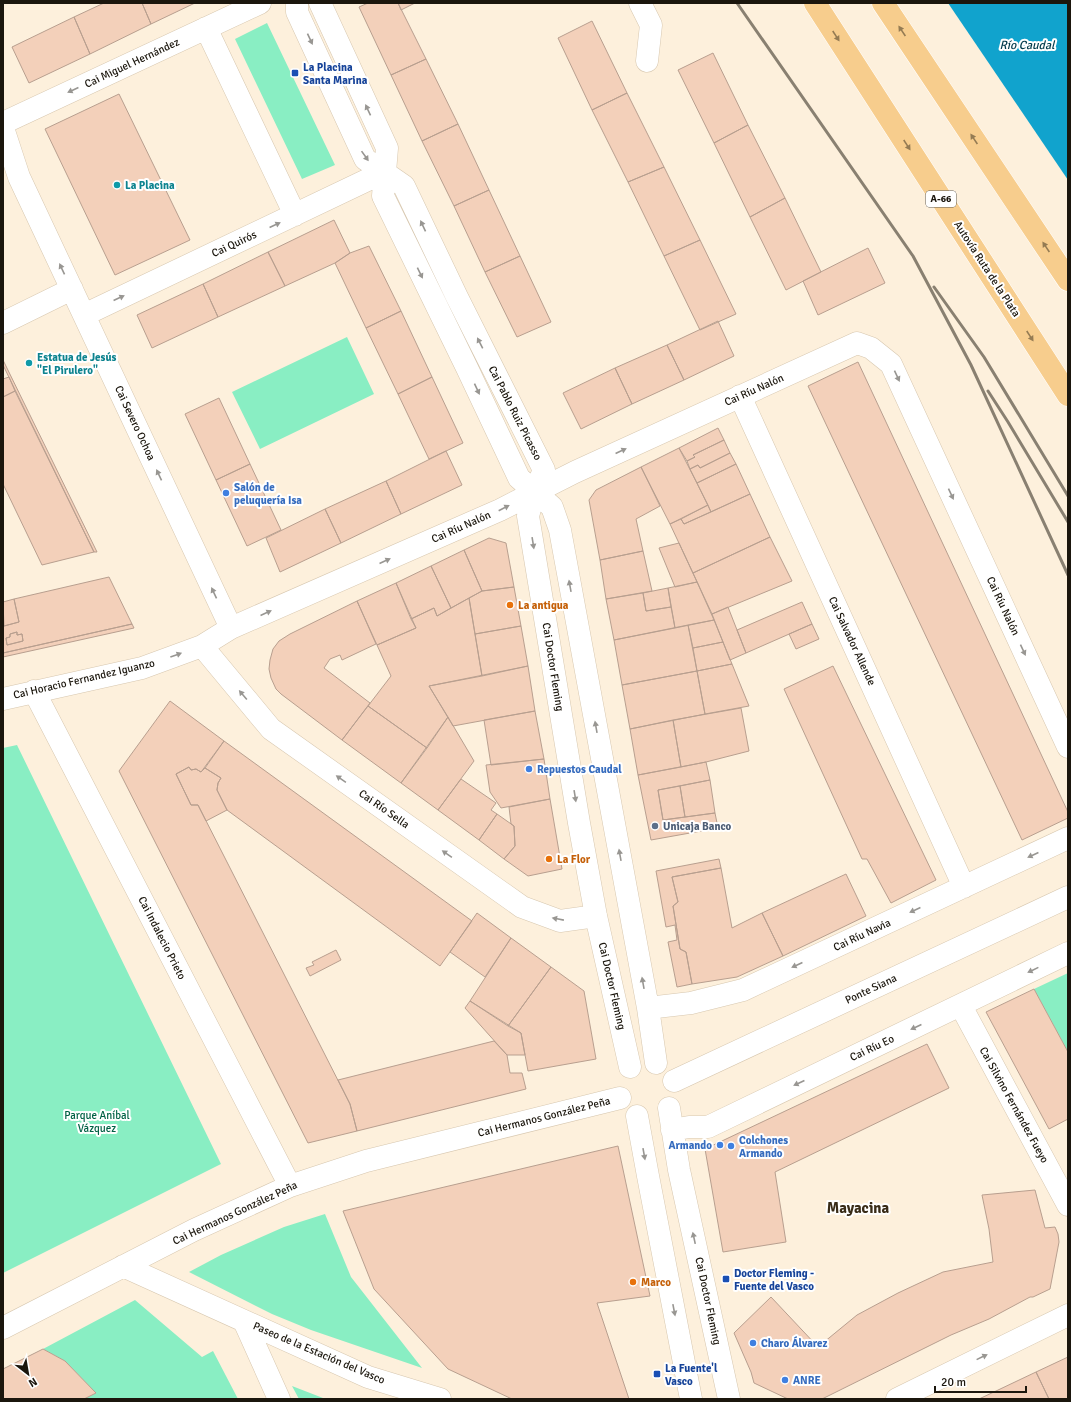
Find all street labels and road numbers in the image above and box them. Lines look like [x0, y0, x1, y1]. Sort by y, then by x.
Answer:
street label: Cai Miguel Hernández [82, 35, 182, 91]
road number: A-66 [926, 191, 956, 207]
street label: Autovía Ruta de la Plata [951, 219, 1023, 320]
street label: Cai Quirós [209, 228, 259, 260]
street label: Cai Pablo Ruiz Picasso [486, 364, 545, 463]
street label: Cai Ríu Nalón [722, 371, 786, 409]
street label: Cai Severo Ochoa [112, 383, 158, 463]
street label: Cai Ríu Nalón [429, 508, 493, 546]
street label: Cai Ríu Nalón [984, 574, 1022, 638]
street label: Cai Salvador Allende [826, 594, 878, 688]
street label: Cai Doctor Fleming [540, 622, 566, 712]
street label: Cai Horacio Fernandez Iguanzo [12, 656, 156, 702]
street label: Cai Río Sella [356, 787, 412, 831]
street label: Cai Indalecio Prieto [135, 894, 189, 982]
street label: Cai Ríu Navia [831, 916, 893, 954]
street label: Cai Doctor Fleming [596, 941, 628, 1031]
street label: Ponte Siana [843, 971, 899, 1007]
street label: Cai Ríu Eo [848, 1032, 896, 1064]
street label: Cai Silvino Fernández Fueyo [977, 1045, 1051, 1165]
street label: Cai Hermanos González Peña [476, 1094, 612, 1140]
street label: Cai Hermanos González Peña [171, 1178, 300, 1248]
street label: Cai Doctor Fleming [692, 1256, 724, 1346]
street label: Paseo de la Estación del Vasco [251, 1319, 387, 1387]

